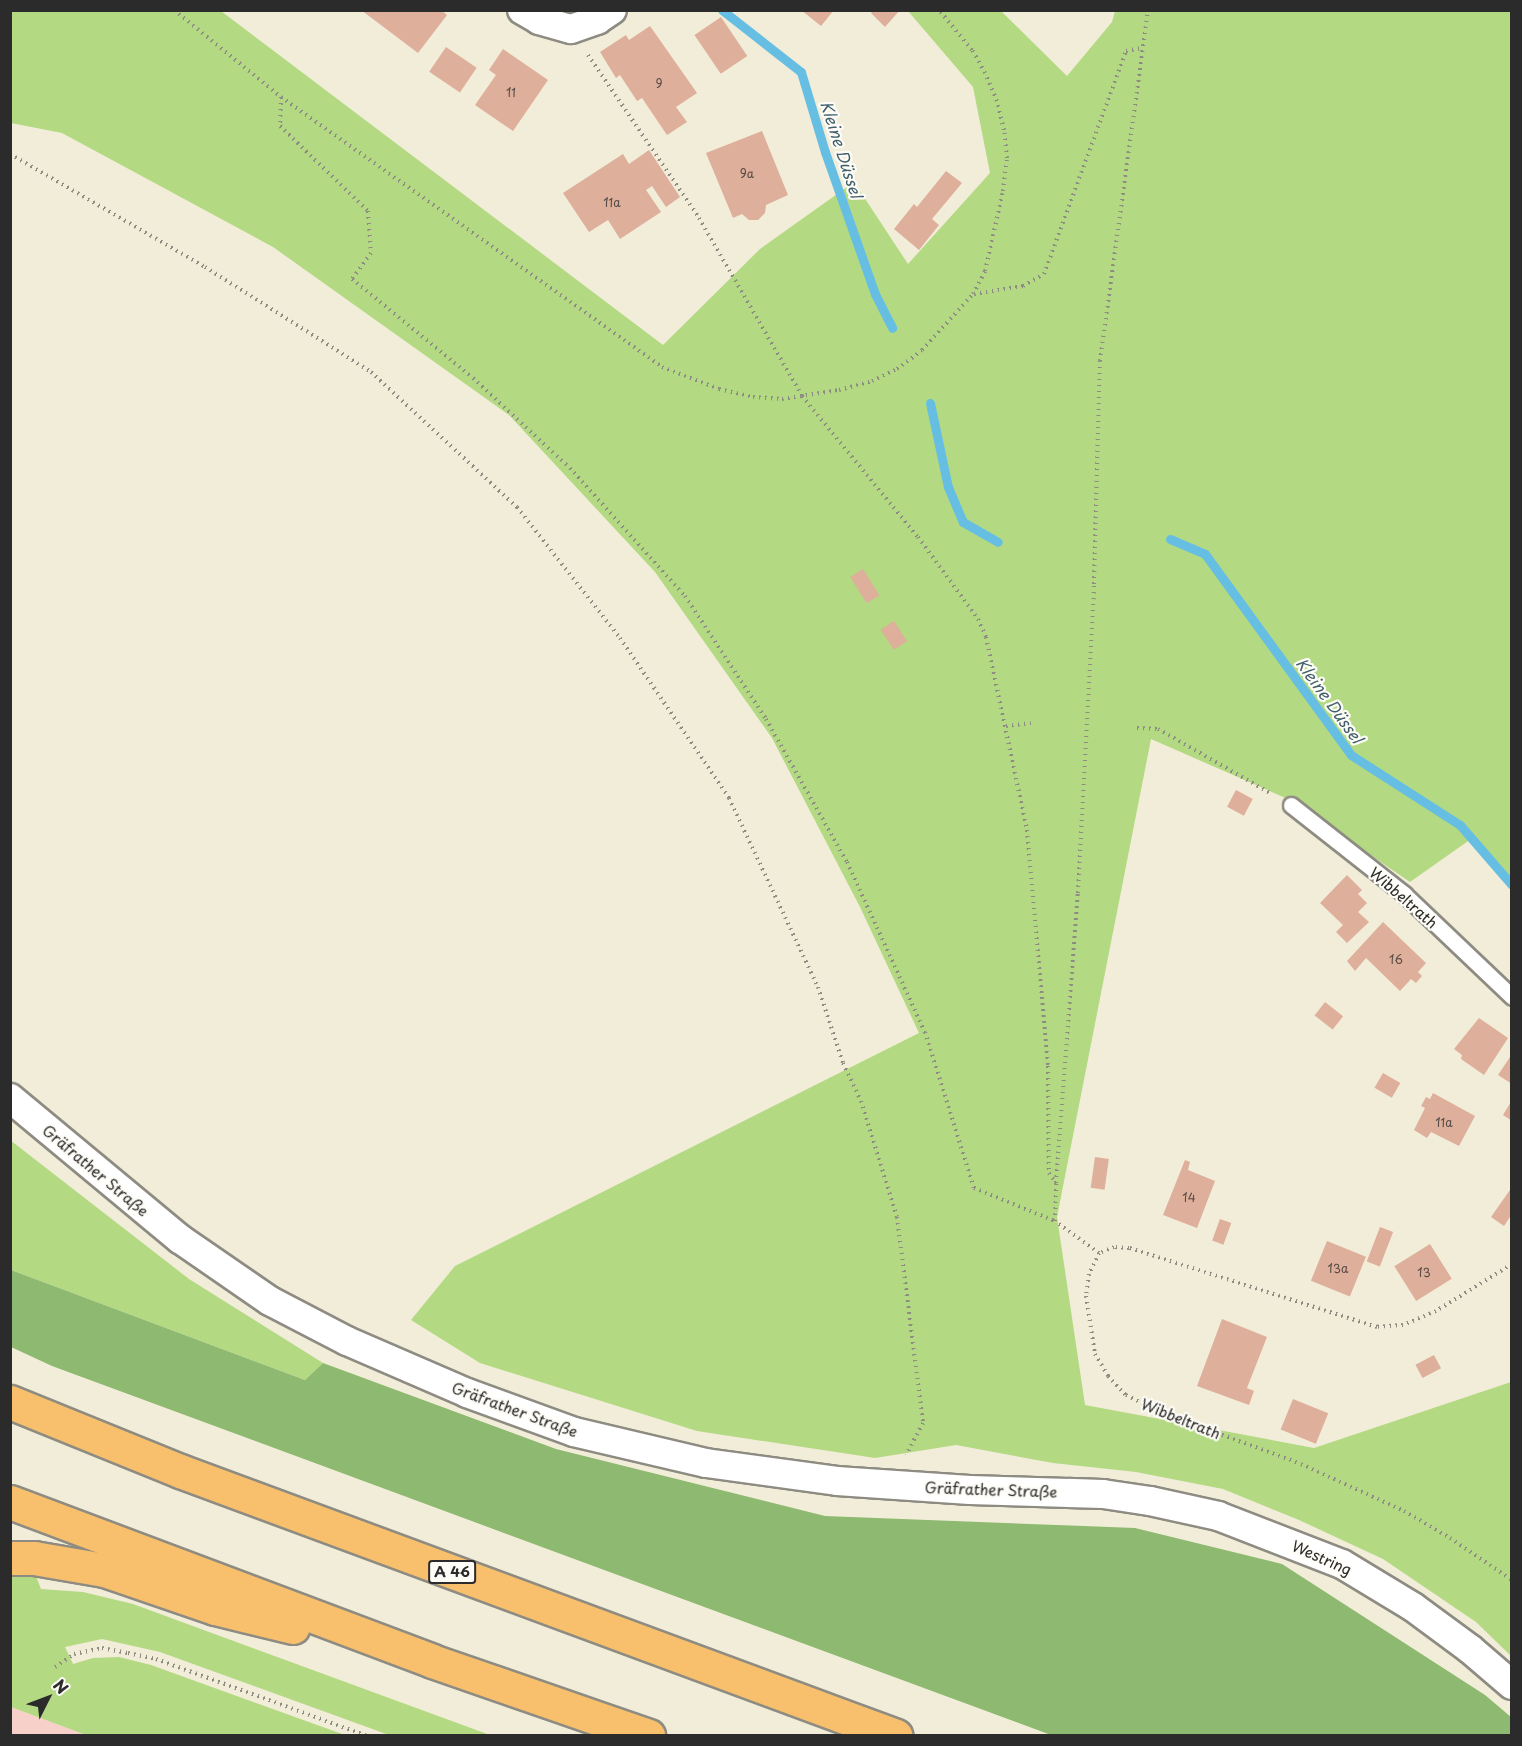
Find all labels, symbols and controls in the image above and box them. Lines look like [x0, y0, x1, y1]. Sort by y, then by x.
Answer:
house number: 9 [655, 77, 663, 91]
house number: 11 [506, 86, 516, 100]
water label: Kleine Düssel [817, 98, 867, 200]
house number: 9a [740, 167, 754, 181]
house number: 11a [603, 196, 621, 210]
water label: Kleine Düssel [1293, 653, 1367, 747]
street label: Wibbeltrath [1366, 863, 1442, 931]
house number: 16 [1389, 953, 1403, 967]
house number: 11a [1435, 1116, 1453, 1130]
street label: Gräfrather Straße [39, 1120, 153, 1220]
house number: 14 [1182, 1191, 1196, 1205]
house number: 13a [1328, 1262, 1348, 1276]
house number: 13 [1417, 1266, 1431, 1280]
street label: Gräfrather Straße [449, 1378, 581, 1440]
street label: Wibbeltrath [1139, 1394, 1223, 1442]
street label: Gräfrather Straße [924, 1478, 1058, 1500]
street label: Westring [1289, 1536, 1355, 1578]
road number: A 46 [428, 1561, 476, 1583]
north arrow [18, 1668, 78, 1728]
text: N [48, 1673, 75, 1699]

